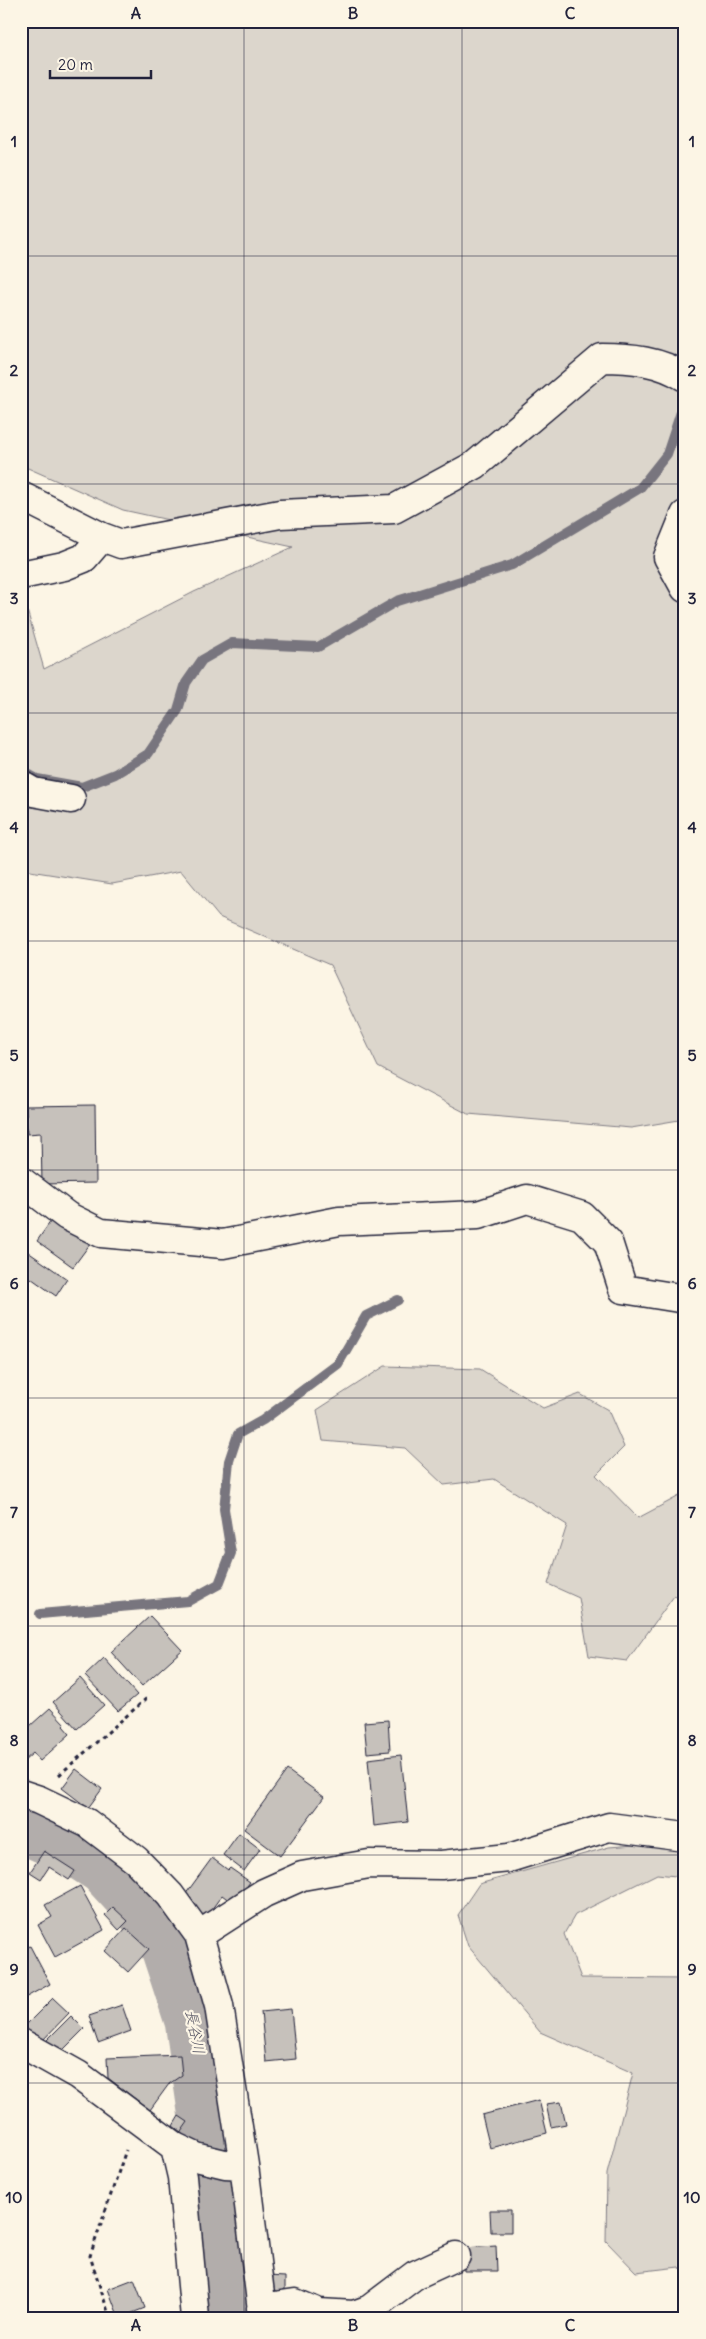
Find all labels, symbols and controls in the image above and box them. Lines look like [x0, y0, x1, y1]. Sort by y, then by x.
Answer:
text: A [131, 3, 141, 23]
text: B [348, 3, 359, 23]
text: C [565, 3, 576, 23]
scale bar [50, 48, 151, 80]
text: 20 m [58, 55, 93, 74]
text: 1 [11, 131, 17, 151]
text: 1 [689, 131, 695, 151]
text: 2 [10, 360, 19, 380]
text: 2 [688, 360, 697, 380]
text: 3 [9, 588, 19, 608]
text: 3 [687, 588, 697, 608]
text: 4 [9, 817, 19, 837]
text: 4 [687, 817, 697, 837]
text: 5 [9, 1045, 19, 1065]
text: 5 [687, 1045, 697, 1065]
text: 6 [9, 1273, 19, 1293]
text: 6 [687, 1273, 697, 1293]
text: 7 [10, 1502, 18, 1522]
text: 7 [688, 1502, 696, 1522]
text: 8 [9, 1730, 19, 1750]
text: 8 [687, 1730, 697, 1750]
text: 9 [9, 1959, 19, 1979]
text: 9 [687, 1959, 697, 1979]
water label: 長谷川 [182, 2008, 209, 2056]
text: 10 [6, 2187, 22, 2207]
text: 10 [684, 2187, 700, 2207]
text: A [131, 2315, 141, 2335]
text: B [348, 2315, 359, 2335]
text: C [565, 2315, 576, 2335]

